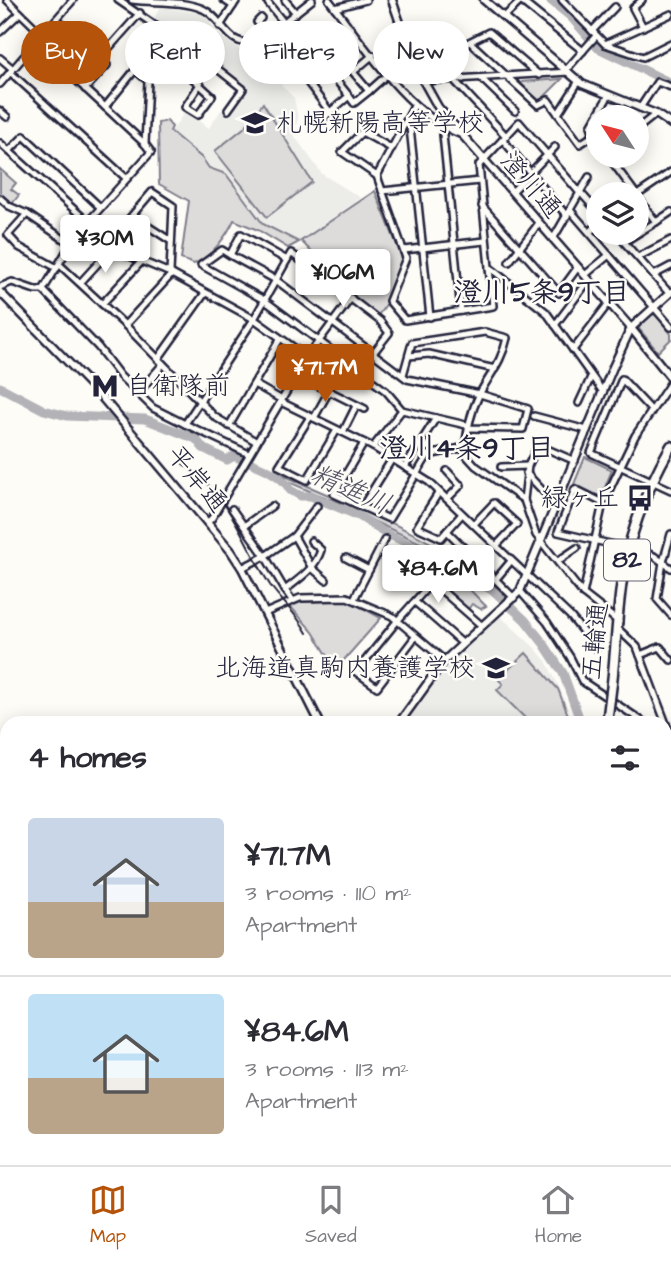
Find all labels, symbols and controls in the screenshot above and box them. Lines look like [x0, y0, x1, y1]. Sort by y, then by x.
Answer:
chip: Buy [21, 21, 111, 84]
chip: Rent [125, 21, 225, 84]
chip: Filters [239, 21, 359, 84]
chip: New [373, 21, 469, 84]
place label: 札幌新陽高等学校 [276, 105, 484, 141]
north arrow [586, 105, 649, 168]
map controls [586, 105, 649, 245]
school or university icon: 札幌新陽高等学校 [240, 108, 270, 138]
street label: 澄川通 [492, 144, 570, 226]
button: layers [586, 182, 649, 245]
pin: ¥30M [64, 216, 146, 275]
text: ¥30M [76, 222, 134, 254]
pin: ¥106M [294, 250, 392, 309]
text: ¥106M [311, 256, 375, 288]
district label: 澄川5条9丁目 [454, 273, 630, 312]
pin: ¥71.7M [268, 344, 382, 404]
text: ¥71.7M [292, 351, 358, 383]
place label: 自衛隊前 [126, 368, 230, 404]
metro station icon: 自衛隊前 [90, 371, 120, 401]
district label: 澄川4条9丁目 [379, 429, 555, 468]
street label: 平岸通 [158, 438, 236, 520]
water label: 精進川 [305, 455, 397, 525]
place label: 緑ヶ丘 [541, 480, 619, 516]
bus stop icon: 緑ヶ丘 [625, 483, 655, 513]
road number: 82 [604, 540, 650, 580]
pin: ¥84.6M [381, 546, 495, 605]
text: ¥84.6M [398, 552, 478, 584]
street label: 五輪通 [573, 600, 617, 682]
place label: 北海道真駒内養護学校 [215, 650, 475, 686]
school or university icon: 北海道真駒内養護学校 [481, 653, 511, 683]
text: 4 homes [28, 737, 147, 779]
icon: filters [606, 739, 644, 777]
text: ¥71.7M [245, 835, 331, 877]
icon: home [84, 846, 168, 930]
text: 3 rooms · 110 m² [245, 877, 412, 909]
text: Apartment [245, 909, 357, 941]
text: ¥84.6M [245, 1011, 349, 1053]
icon: home [84, 1022, 168, 1106]
text: 3 rooms · 113 m² [245, 1053, 409, 1085]
text: Apartment [245, 1085, 357, 1117]
tab: Map [89, 1181, 127, 1250]
tab: Saved [305, 1181, 357, 1250]
tab: Home [535, 1181, 582, 1250]

